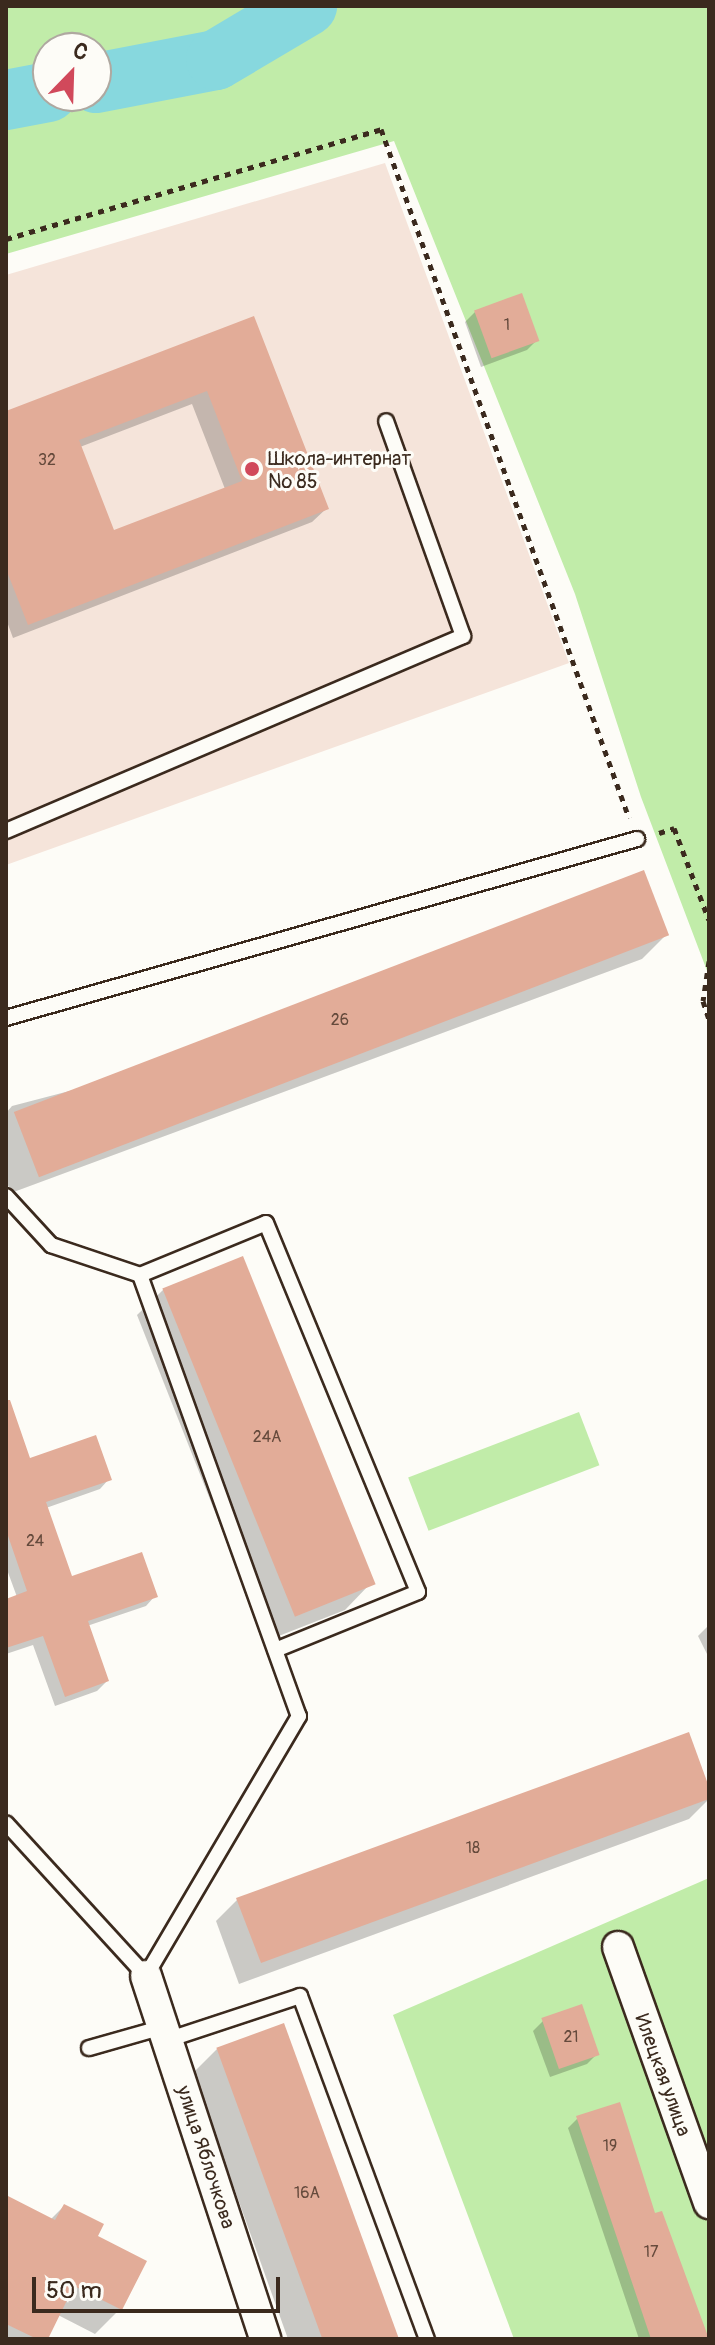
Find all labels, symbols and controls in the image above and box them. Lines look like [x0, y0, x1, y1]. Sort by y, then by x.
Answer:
north arrow [32, 32, 112, 112]
text: С [69, 36, 92, 67]
house number: 1 [504, 315, 510, 335]
place label: Школа-интернат № 85 [268, 446, 411, 493]
house number: 32 [38, 450, 56, 470]
marker: Школа-интернат № 85 [243, 460, 261, 478]
house number: 26 [331, 1010, 349, 1030]
house number: 24А [253, 1427, 281, 1447]
house number: 24 [26, 1531, 44, 1551]
house number: 18 [466, 1838, 480, 1858]
street label: Илецкая улица [630, 2011, 696, 2139]
house number: 21 [563, 2027, 579, 2047]
street label: улица Яблочкова [172, 2083, 240, 2231]
house number: 19 [603, 2136, 617, 2156]
house number: 16А [294, 2183, 320, 2203]
house number: 17 [644, 2242, 658, 2262]
scale bar [36, 2261, 284, 2311]
text: 50 m [46, 2276, 102, 2305]

